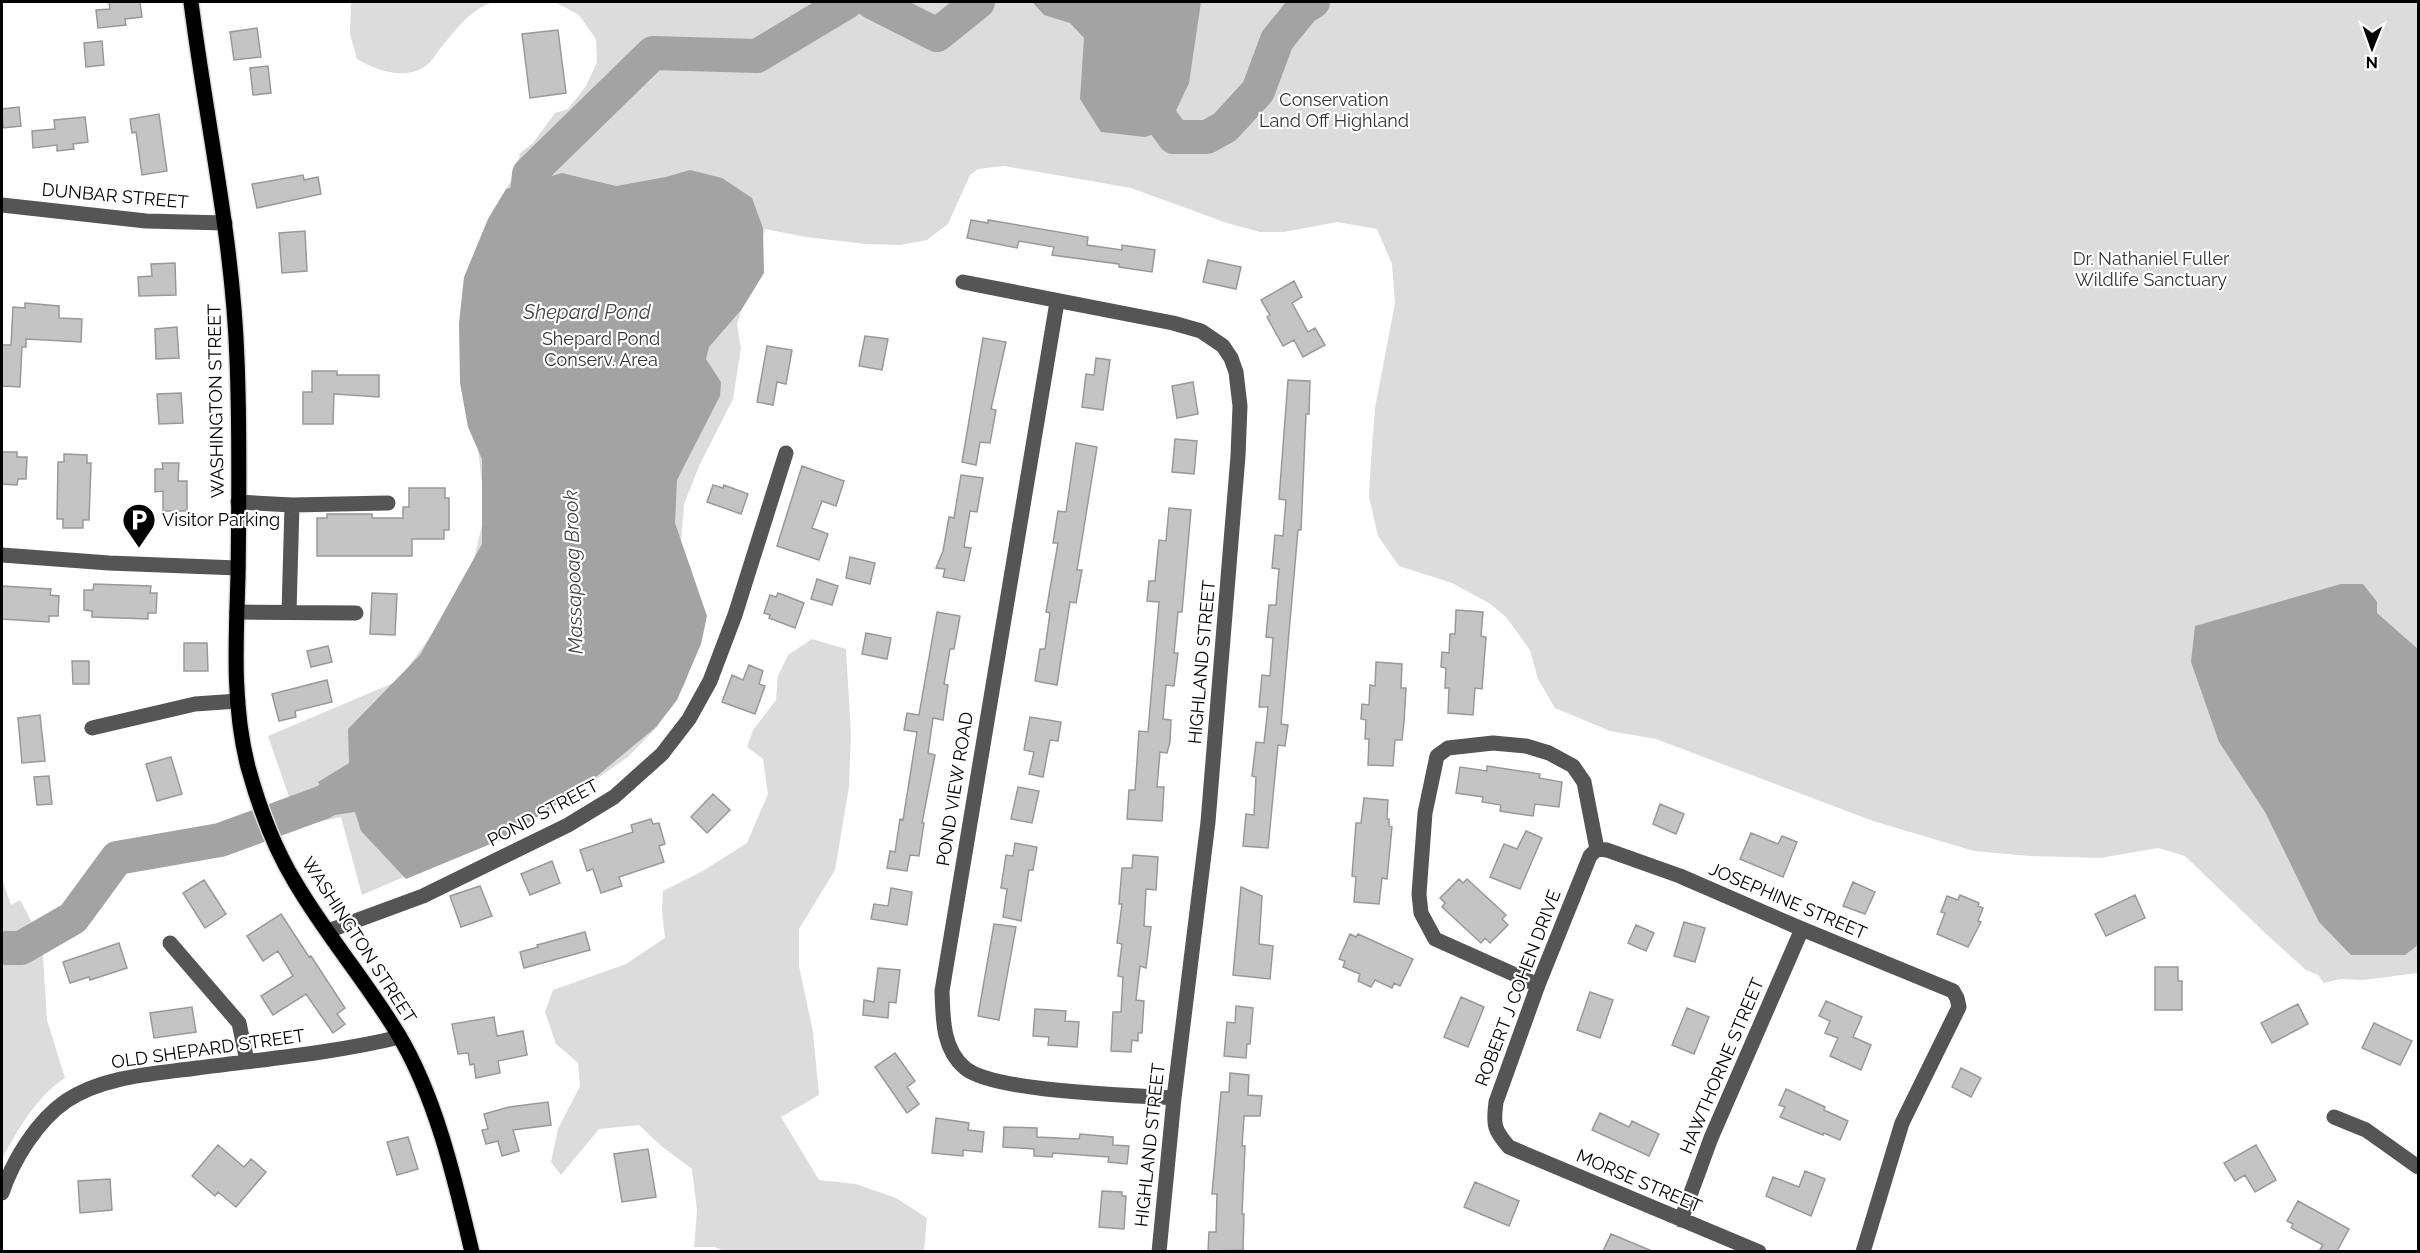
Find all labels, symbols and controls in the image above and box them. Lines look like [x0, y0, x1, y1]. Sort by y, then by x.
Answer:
north arrow [2342, 18, 2402, 78]
text: N [2365, 53, 2378, 72]
park label: Conservation Land Off Highland [1259, 89, 1409, 131]
street label: DUNBAR STREET [41, 179, 189, 212]
park label: Dr. Nathaniel Fuller Wildlife Sanctuary [2073, 248, 2230, 290]
water label: Shepard Pond [522, 300, 652, 324]
street label: WASHINGTON STREET [203, 304, 228, 498]
park label: Shepard Pond Conserv. Area [542, 328, 660, 370]
water label: Massapoag Brook [558, 489, 588, 655]
parking icon: Visitor Parking [121, 502, 157, 549]
place label: Visitor Parking [162, 509, 280, 530]
street label: HIGHLAND STREET [1184, 579, 1219, 745]
street label: POND VIEW ROAD [932, 710, 977, 867]
street label: POND STREET [484, 774, 602, 851]
street label: WASHINGTON STREET [298, 853, 421, 1027]
street label: JOSEPHINE STREET [1706, 858, 1870, 943]
street label: ROBERT J COHEN DRIVE [1470, 887, 1565, 1089]
street label: HAWTHORNE STREET [1675, 975, 1768, 1157]
street label: OLD SHEPARD STREET [110, 1025, 306, 1072]
street label: HIGHLAND STREET [1130, 1062, 1169, 1228]
street label: MORSE STREET [1573, 1145, 1705, 1216]

